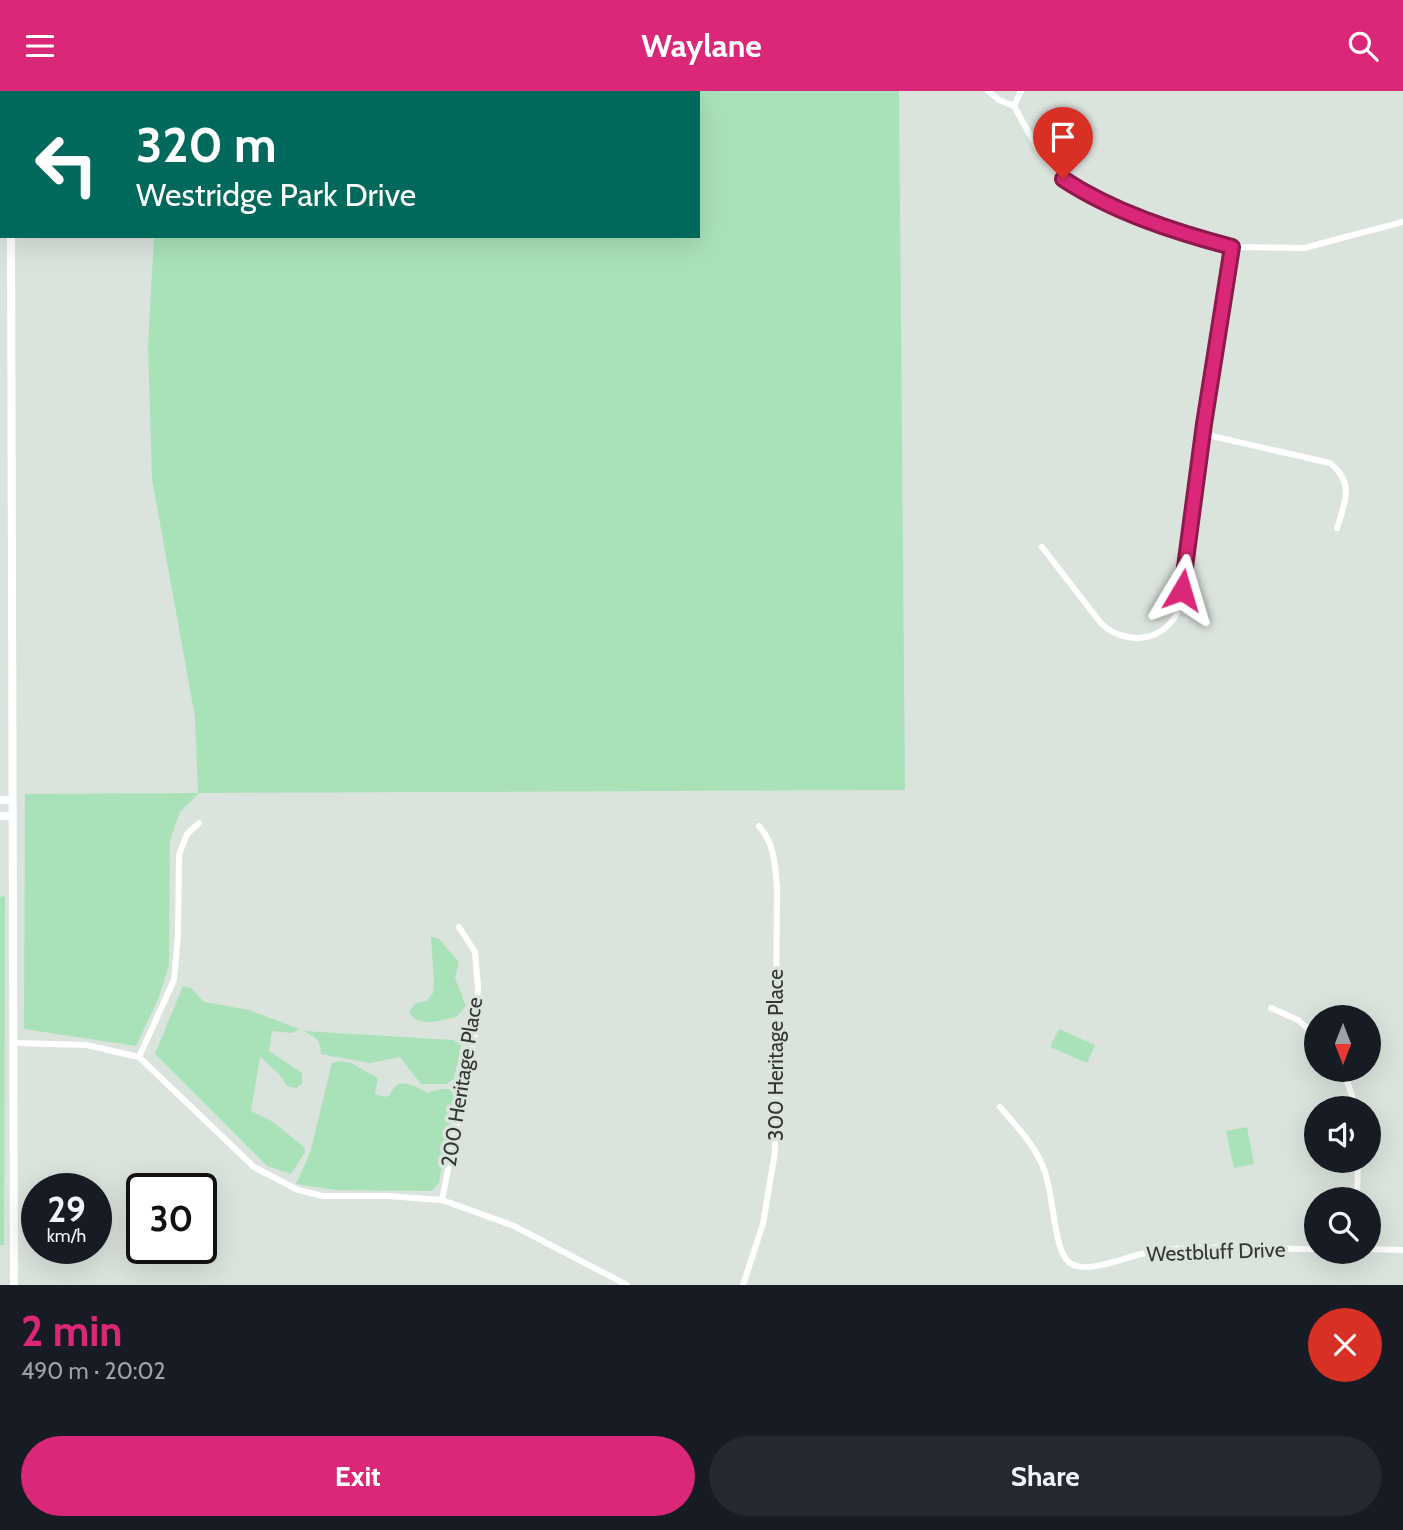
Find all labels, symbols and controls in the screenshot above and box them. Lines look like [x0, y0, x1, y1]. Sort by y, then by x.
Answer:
text: Waylane [641, 26, 762, 65]
icon: menu [21, 27, 59, 65]
icon: search [1344, 27, 1382, 65]
pin [1033, 107, 1093, 179]
text: 320 m [136, 115, 277, 174]
icon: arrive [1044, 118, 1082, 156]
icon: left [21, 119, 112, 210]
text: Westridge Park Drive [136, 175, 416, 214]
position arrow [1145, 553, 1219, 627]
street label: 300 Heritage Place [763, 969, 788, 1141]
street label: 200 Heritage Place [436, 995, 487, 1169]
north arrow [1304, 1005, 1381, 1081]
map controls [1304, 1005, 1381, 1264]
button: sound [1304, 1096, 1381, 1173]
speed limit sign: 30 [126, 1173, 217, 1264]
button: search [1304, 1187, 1381, 1264]
text: 29 [47, 1188, 86, 1231]
text: km/h [47, 1225, 86, 1247]
street label: Westbluff Drive [1146, 1237, 1286, 1266]
text: 2 min [21, 1305, 122, 1357]
button: close [1308, 1308, 1382, 1382]
text: 490 m · 20:02 [21, 1357, 166, 1385]
button: Exit [21, 1436, 695, 1516]
button: Share [709, 1436, 1382, 1516]

